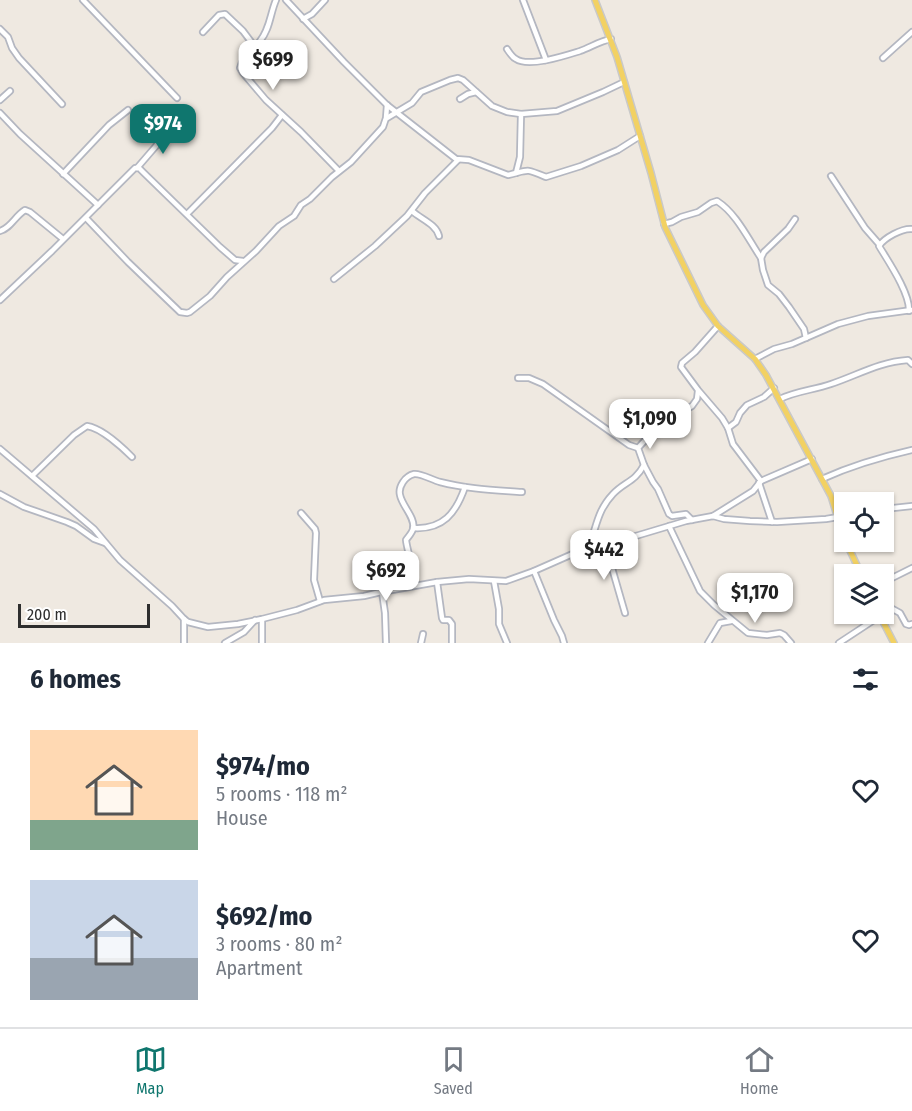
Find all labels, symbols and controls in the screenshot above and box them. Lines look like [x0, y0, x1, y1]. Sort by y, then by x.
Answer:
pin: $699 [237, 40, 309, 91]
text: $699 [253, 47, 293, 71]
pin: $974 [127, 104, 199, 155]
text: $974 [144, 111, 182, 135]
pin: $1,090 [601, 399, 699, 450]
text: $1,090 [623, 406, 677, 430]
map controls [834, 492, 894, 624]
button: locate [834, 492, 894, 552]
pin: $442 [568, 530, 640, 581]
text: $442 [584, 537, 624, 561]
pin: $692 [350, 551, 422, 602]
text: $692 [366, 558, 406, 582]
button: layers [834, 564, 894, 624]
pin: $1,170 [706, 573, 804, 624]
text: $1,170 [731, 580, 779, 604]
scale bar [18, 601, 150, 628]
text: 200 m [27, 605, 67, 624]
icon: filters [849, 663, 882, 696]
text: 6 homes [30, 664, 121, 695]
text: $974/mo [216, 751, 310, 782]
icon: home [78, 754, 150, 826]
icon: heart [849, 774, 882, 807]
text: 5 rooms · 118 m² [216, 782, 347, 806]
text: House [216, 806, 268, 830]
text: $692/mo [216, 901, 312, 932]
icon: home [78, 904, 150, 976]
icon: heart [849, 924, 882, 957]
text: 3 rooms · 80 m² [216, 932, 342, 956]
text: Apartment [216, 956, 303, 980]
tab: Map [134, 1043, 167, 1098]
tab: Saved [434, 1043, 473, 1098]
tab: Home [740, 1043, 778, 1098]

